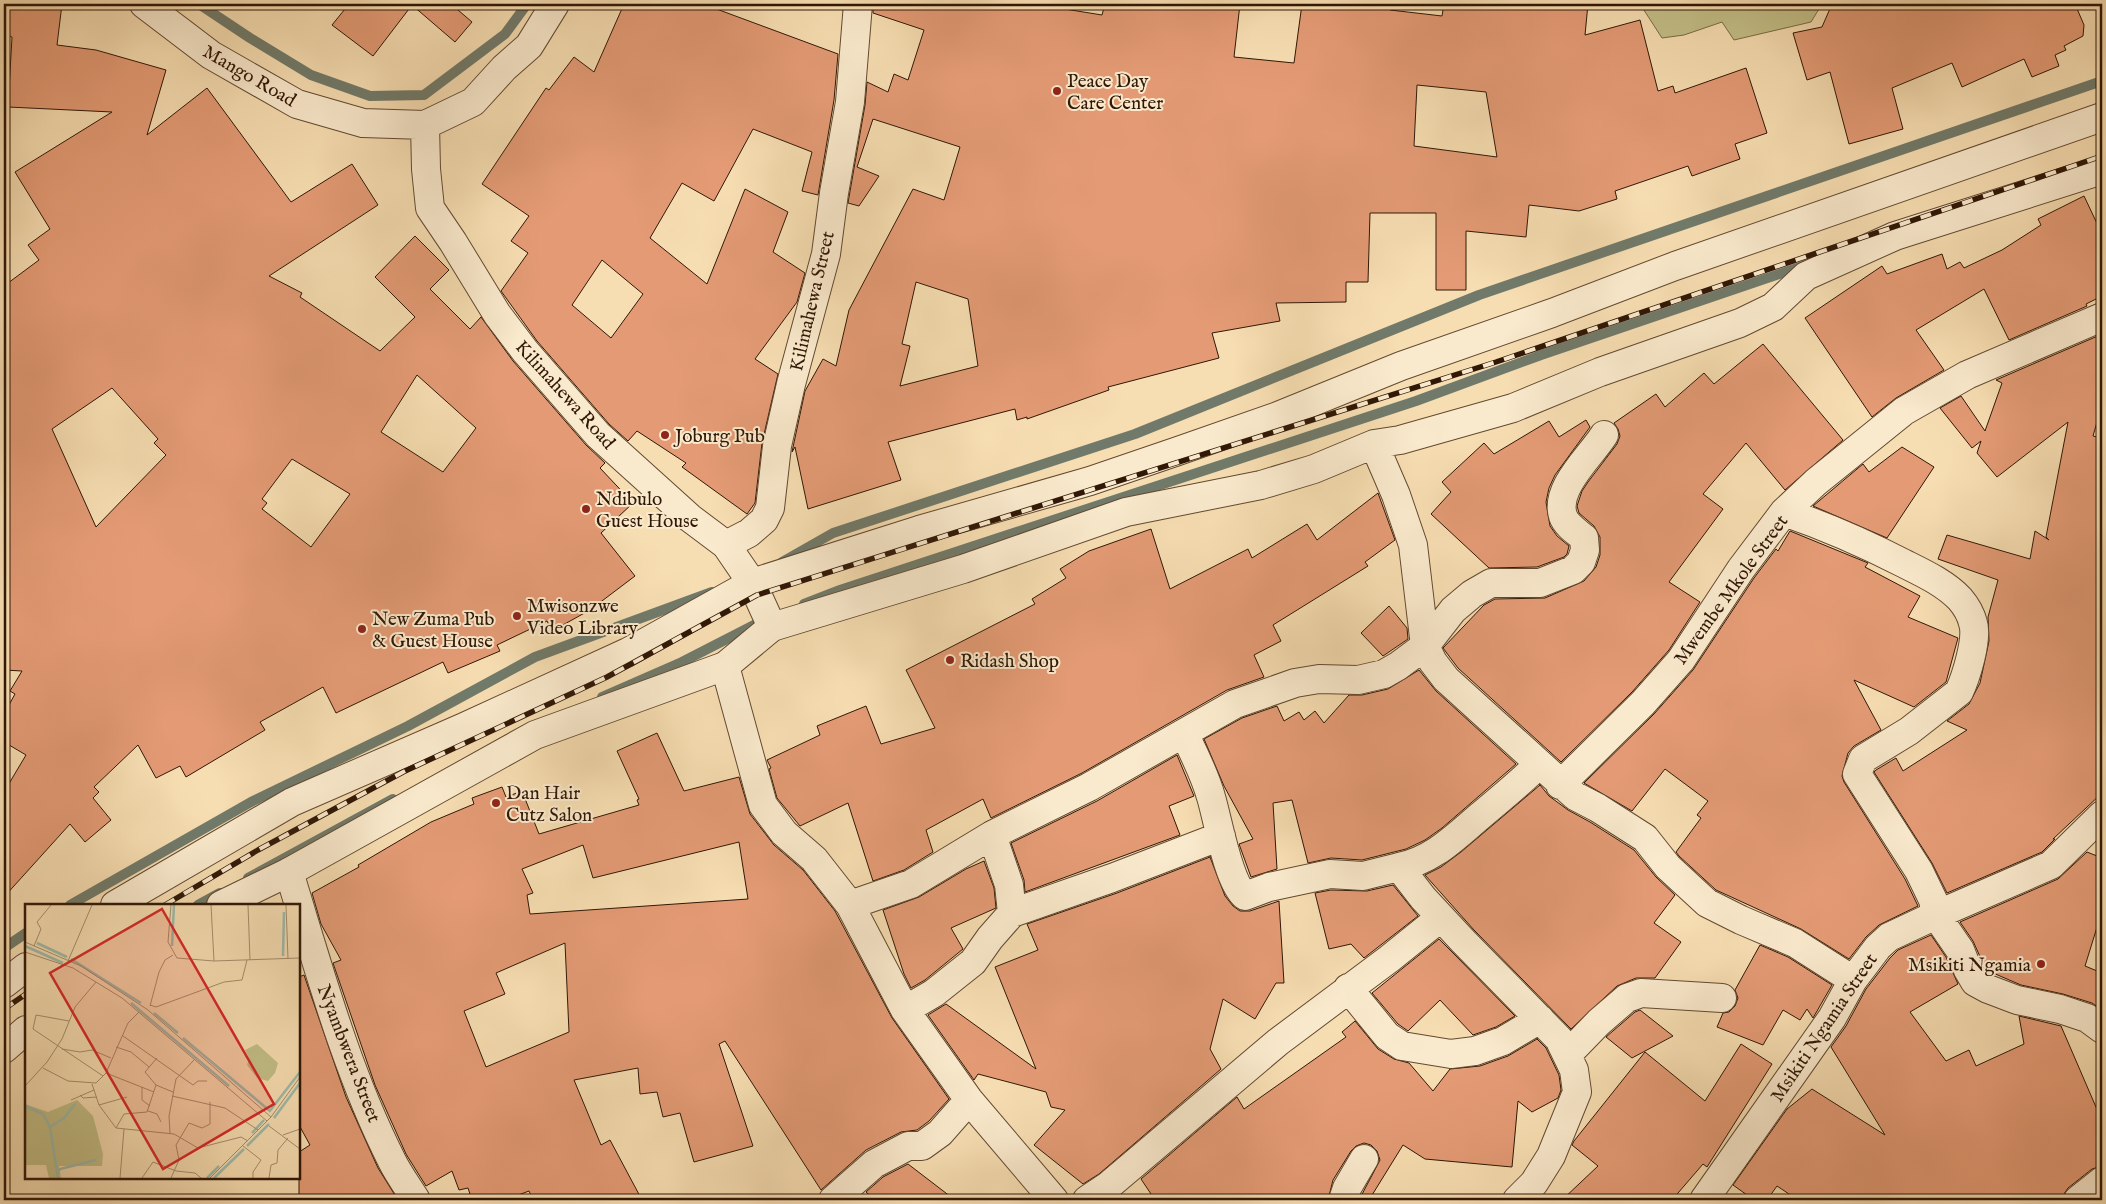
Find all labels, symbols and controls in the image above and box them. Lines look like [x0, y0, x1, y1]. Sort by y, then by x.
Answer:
street label: Mango Road [198, 40, 301, 114]
place label: Peace Day Care Center [1067, 70, 1163, 116]
marker: Peace Day Care Center [1051, 85, 1063, 97]
street label: Kilimahewa Street [785, 229, 841, 374]
street label: Kilimahewa Road [509, 336, 620, 455]
place label: Joburg Pub [673, 425, 765, 449]
marker: Joburg Pub [659, 429, 671, 441]
place label: Ndibulo Guest House [596, 488, 699, 534]
marker: Ndibulo Guest House [580, 503, 592, 515]
street label: Mwembe Mkole Street [1669, 510, 1794, 670]
place label: Mwisonzwe Video Library [526, 595, 638, 641]
place label: New Zuma Pub & Guest House [372, 608, 495, 654]
marker: Mwisonzwe Video Library [511, 610, 523, 622]
marker: New Zuma Pub & Guest House [356, 623, 368, 635]
place label: Ridash Shop [960, 650, 1059, 674]
marker: Ridash Shop [944, 654, 956, 666]
place label: Dan Hair Cutz Salon [506, 782, 592, 828]
marker: Dan Hair Cutz Salon [490, 797, 502, 809]
inset map [25, 904, 300, 1179]
street label: Msikiti Ngamia Street [1766, 949, 1884, 1107]
place label: Msikiti Ngamia [1908, 954, 2032, 978]
marker: Msikiti Ngamia [2035, 958, 2047, 970]
street label: Nyambwera Street [311, 981, 386, 1126]

